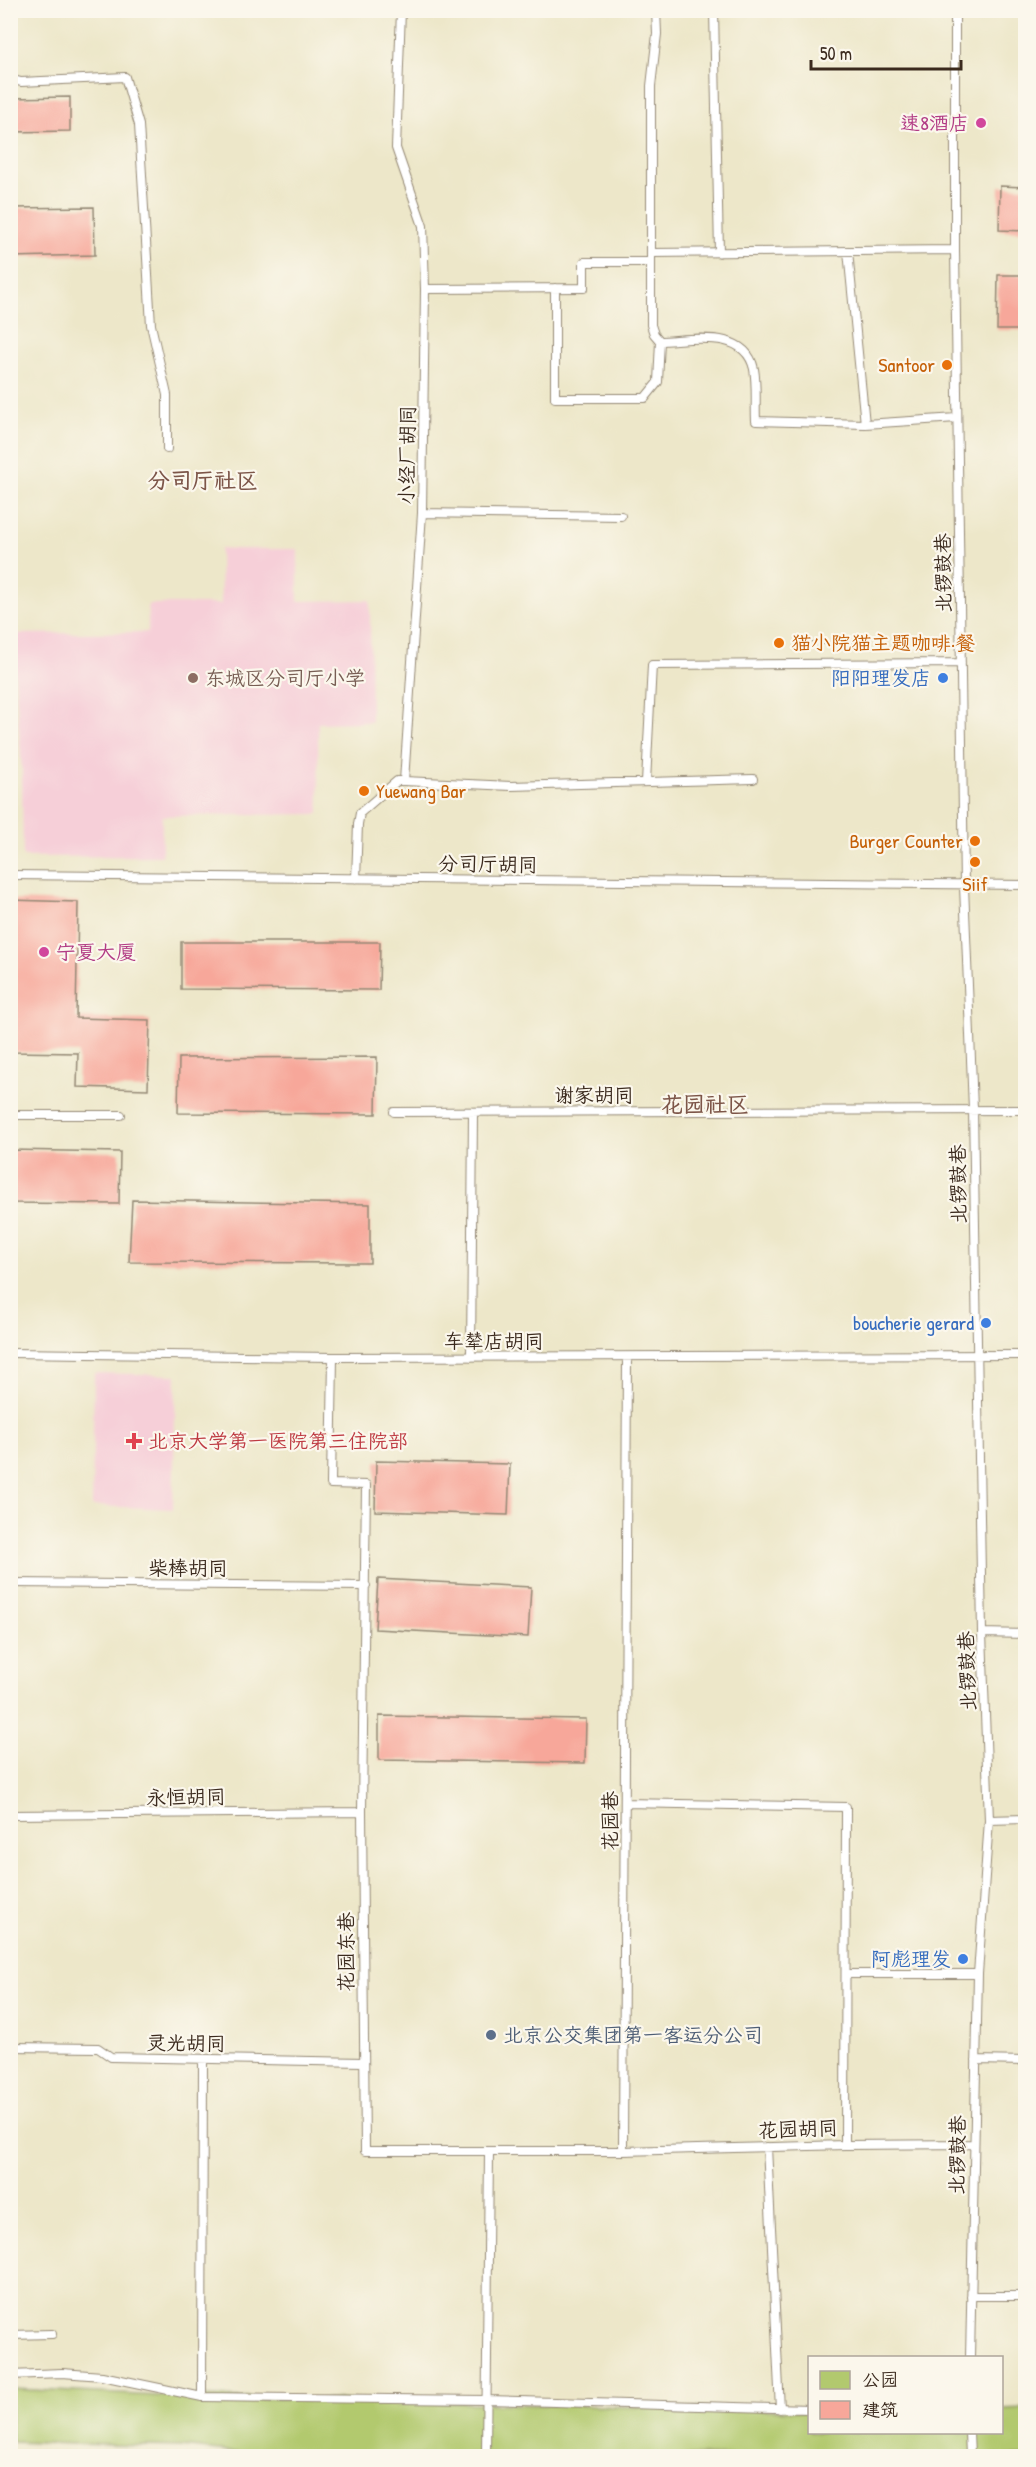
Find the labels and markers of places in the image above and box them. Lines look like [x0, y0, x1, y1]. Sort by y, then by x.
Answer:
place label: 速8酒店 [900, 109, 969, 136]
marker: 速8酒店 [974, 116, 988, 130]
place label: Santoor [878, 351, 935, 378]
marker: Santoor [940, 358, 954, 372]
place label: 猫小院猫主题咖啡·餐 [791, 629, 975, 656]
marker: 猫小院猫主题咖啡·餐 [772, 636, 786, 650]
place label: 东城区分司厅小学 [205, 664, 365, 691]
place label: 阳阳理发店 [831, 664, 931, 691]
marker: 东城区分司厅小学 [186, 671, 200, 685]
marker: 阳阳理发店 [936, 671, 950, 685]
place label: Yuewang Bar [376, 777, 466, 804]
marker: Yuewang Bar [357, 784, 371, 798]
place label: Burger Counter [849, 827, 963, 854]
marker: Burger Counter [968, 834, 982, 848]
marker: Siif [968, 855, 982, 869]
place label: Siif [962, 870, 988, 897]
place label: 宁夏大厦 [56, 938, 136, 965]
marker: 宁夏大厦 [37, 945, 51, 959]
place label: boucherie gerard [853, 1309, 974, 1336]
marker: boucherie gerard [979, 1316, 993, 1330]
place label: 北京大学第一医院第三住院部 [148, 1427, 408, 1454]
marker: 北京大学第一医院第三住院部 [125, 1432, 143, 1450]
place label: 阿彪理发 [871, 1945, 951, 1972]
marker: 阿彪理发 [956, 1952, 970, 1966]
place label: 北京公交集团第一客运分公司 [503, 2021, 763, 2048]
marker: 北京公交集团第一客运分公司 [484, 2028, 498, 2042]

